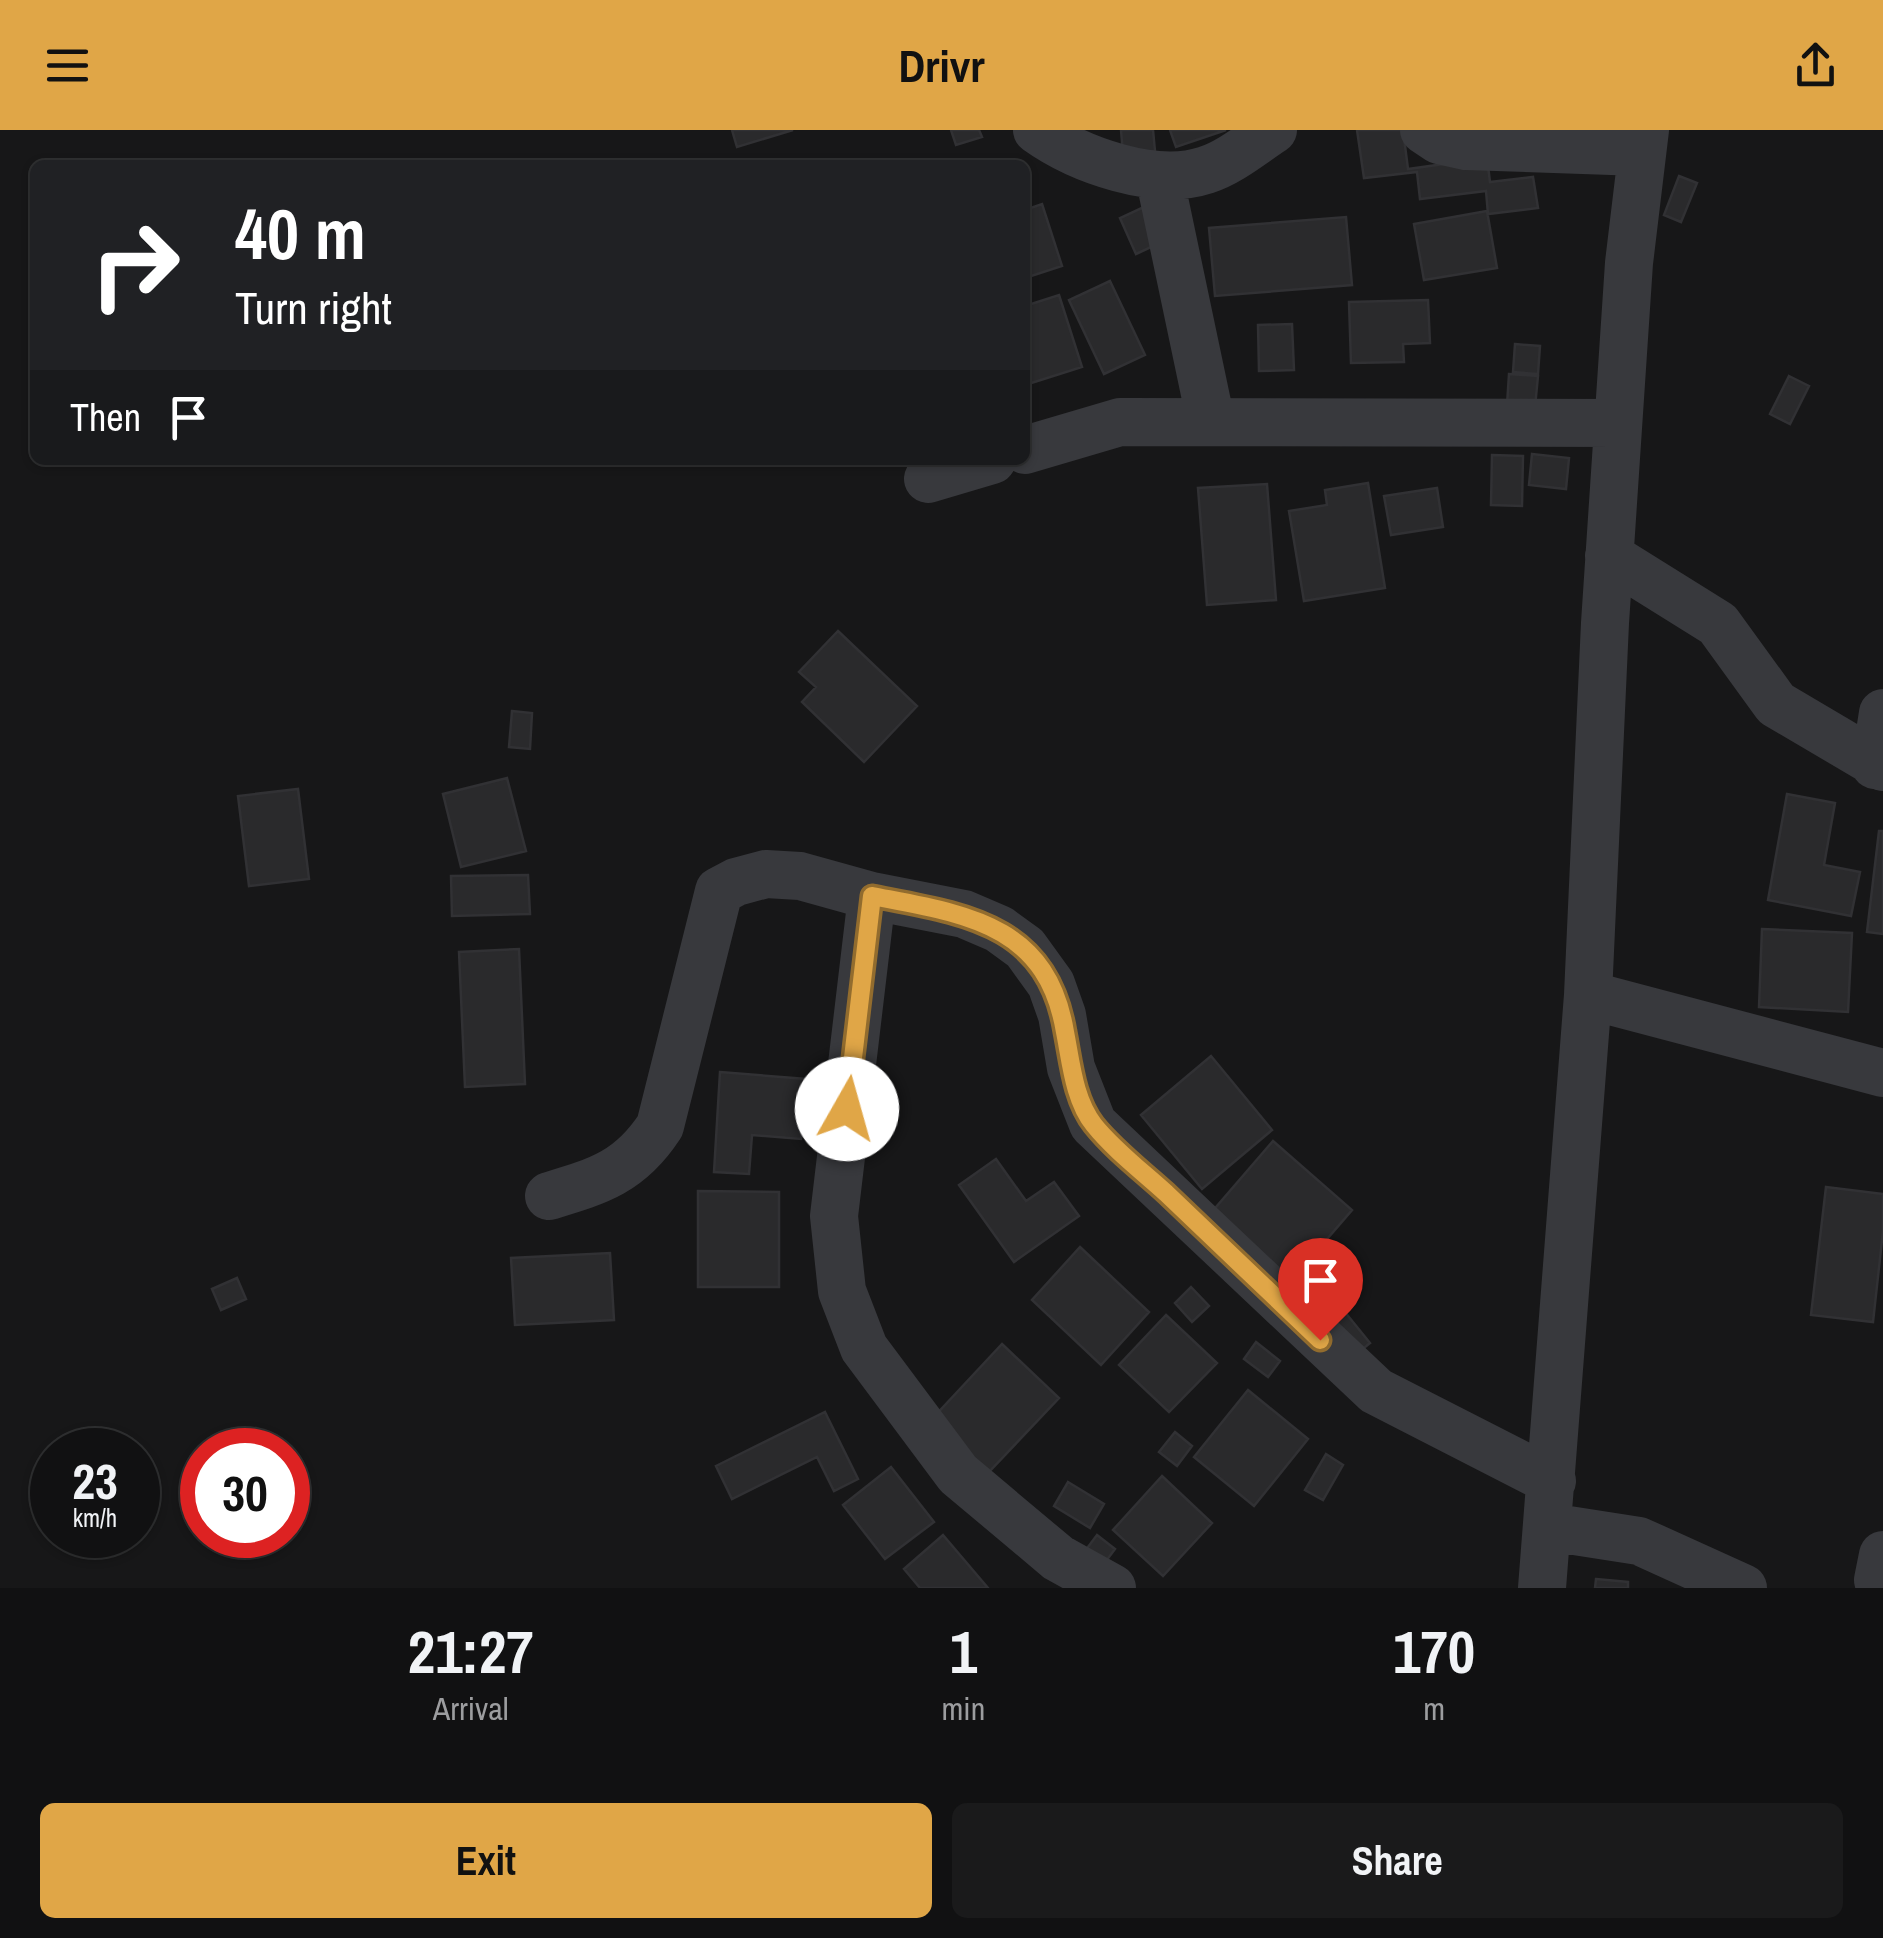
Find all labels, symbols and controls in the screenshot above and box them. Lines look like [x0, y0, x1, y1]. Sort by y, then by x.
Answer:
text: Drivr [898, 35, 985, 96]
icon: menu [40, 38, 95, 93]
icon: share [1788, 38, 1843, 93]
text: 40 m [235, 187, 366, 281]
icon: right [70, 200, 200, 330]
text: Turn right [235, 277, 392, 338]
icon: arrive [161, 390, 216, 445]
text: Then [70, 392, 141, 443]
position arrow [795, 1057, 899, 1161]
pin [1278, 1238, 1363, 1341]
icon: arrive [1293, 1253, 1348, 1308]
speed limit sign: 30 [180, 1428, 310, 1558]
text: 23 [72, 1447, 118, 1515]
text: km/h [73, 1501, 117, 1535]
text: 21:27 [408, 1611, 534, 1692]
text: 1 [950, 1611, 977, 1692]
text: 170 [1393, 1611, 1475, 1692]
text: Arrival [433, 1687, 509, 1730]
text: min [941, 1687, 985, 1730]
text: m [1423, 1687, 1445, 1730]
button: Exit [40, 1803, 932, 1918]
button: Share [952, 1803, 1843, 1918]

